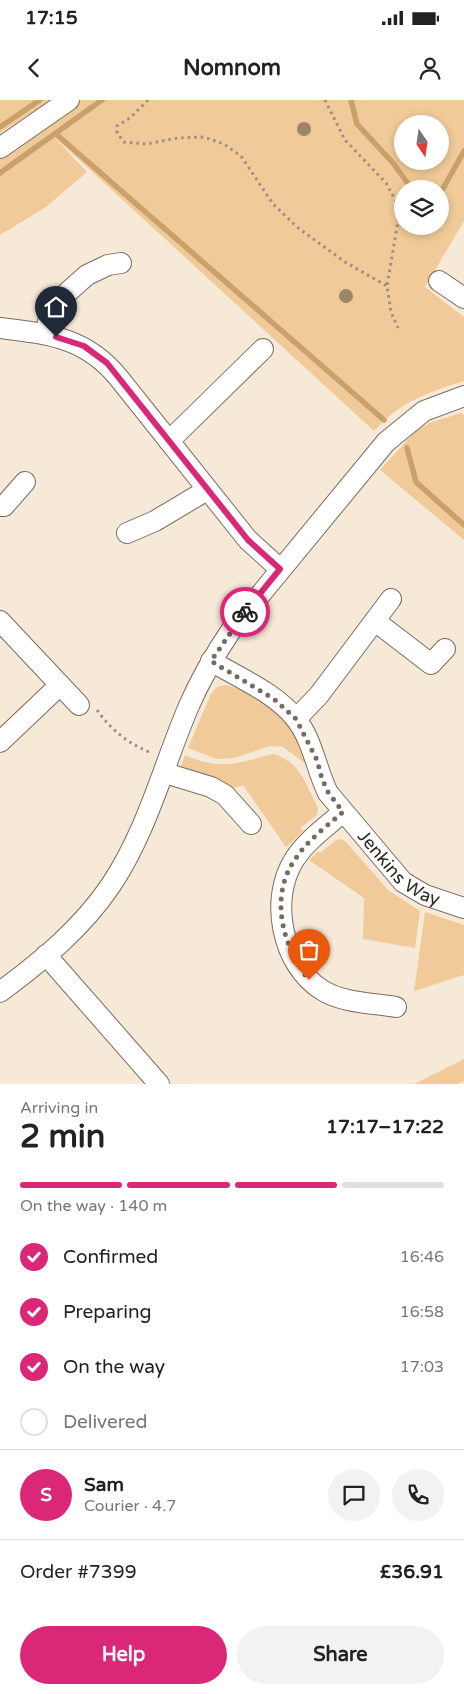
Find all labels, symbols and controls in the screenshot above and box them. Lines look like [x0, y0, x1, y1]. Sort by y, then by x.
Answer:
text: 17:15 [25, 7, 78, 29]
icon: back [20, 54, 48, 82]
icon: person [416, 54, 444, 82]
text: Nomnom [183, 55, 281, 81]
north arrow [394, 115, 449, 170]
map controls [394, 115, 449, 235]
button: layers [394, 180, 449, 235]
pin [35, 286, 77, 337]
icon: home [42, 293, 70, 321]
courier [220, 587, 270, 637]
icon: bike [231, 598, 259, 626]
street label: Jenkins Way [353, 826, 443, 910]
pin [288, 929, 330, 980]
icon: bag [295, 936, 323, 964]
text: Arriving in [20, 1098, 98, 1118]
text: 17:17–17:22 [326, 1116, 444, 1138]
text: 2 min [20, 1118, 105, 1156]
text: On the way · 140 m [20, 1196, 167, 1216]
icon: check [20, 1243, 48, 1271]
text: Confirmed [63, 1246, 158, 1268]
text: 16:46 [400, 1247, 444, 1267]
icon: check [20, 1298, 48, 1326]
text: Preparing [63, 1301, 152, 1323]
text: 16:58 [400, 1302, 444, 1322]
icon: check [20, 1353, 48, 1381]
text: On the way [63, 1356, 165, 1378]
text: 17:03 [400, 1357, 444, 1377]
text: Delivered [63, 1411, 148, 1433]
button: chat [328, 1469, 380, 1521]
button: phone [392, 1469, 444, 1521]
text: Sam [84, 1474, 124, 1496]
text: S [40, 1484, 52, 1506]
text: Courier · 4.7 [84, 1496, 176, 1516]
text: Order #7399 [20, 1561, 137, 1583]
text: £36.91 [380, 1561, 444, 1583]
button: Help [20, 1626, 227, 1684]
button: Share [237, 1626, 444, 1684]

